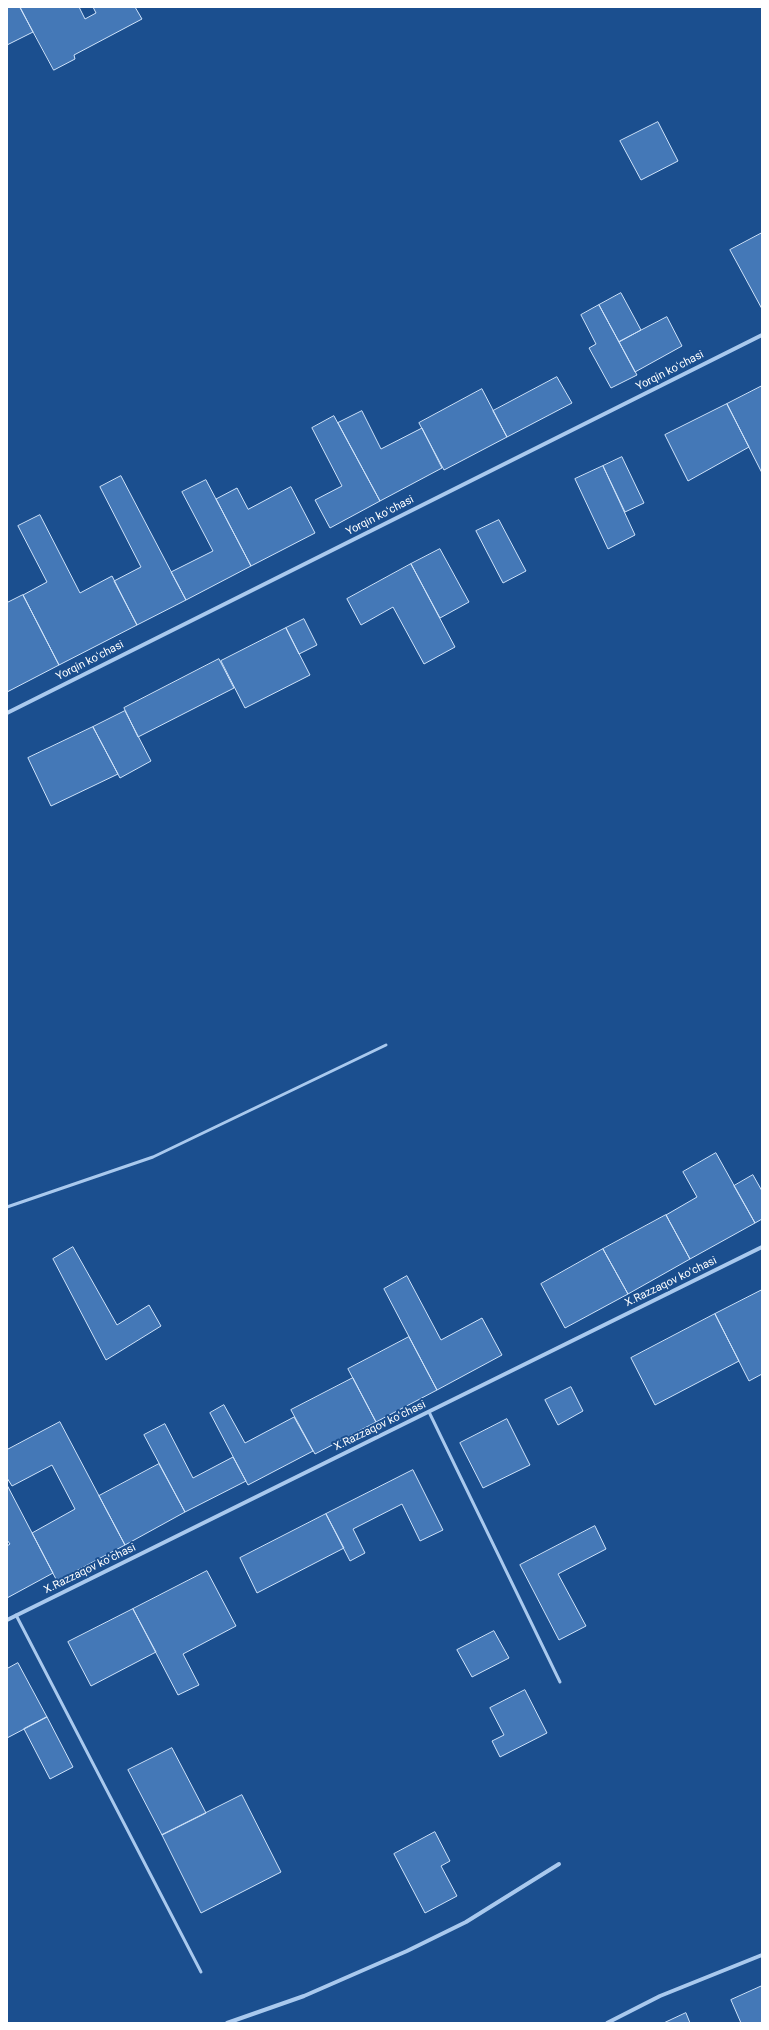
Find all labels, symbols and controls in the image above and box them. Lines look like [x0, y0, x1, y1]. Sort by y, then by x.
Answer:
street label: Yorqin koʻchasi [634, 348, 706, 394]
street label: Yorqin koʻchasi [344, 493, 416, 539]
street label: Yorqin koʻchasi [54, 638, 126, 684]
street label: X.Razzaqov koʻchasi [623, 1254, 719, 1310]
street label: X.Razzaqov koʻchasi [332, 1398, 428, 1454]
street label: X.Razzaqov koʻchasi [42, 1541, 138, 1597]

